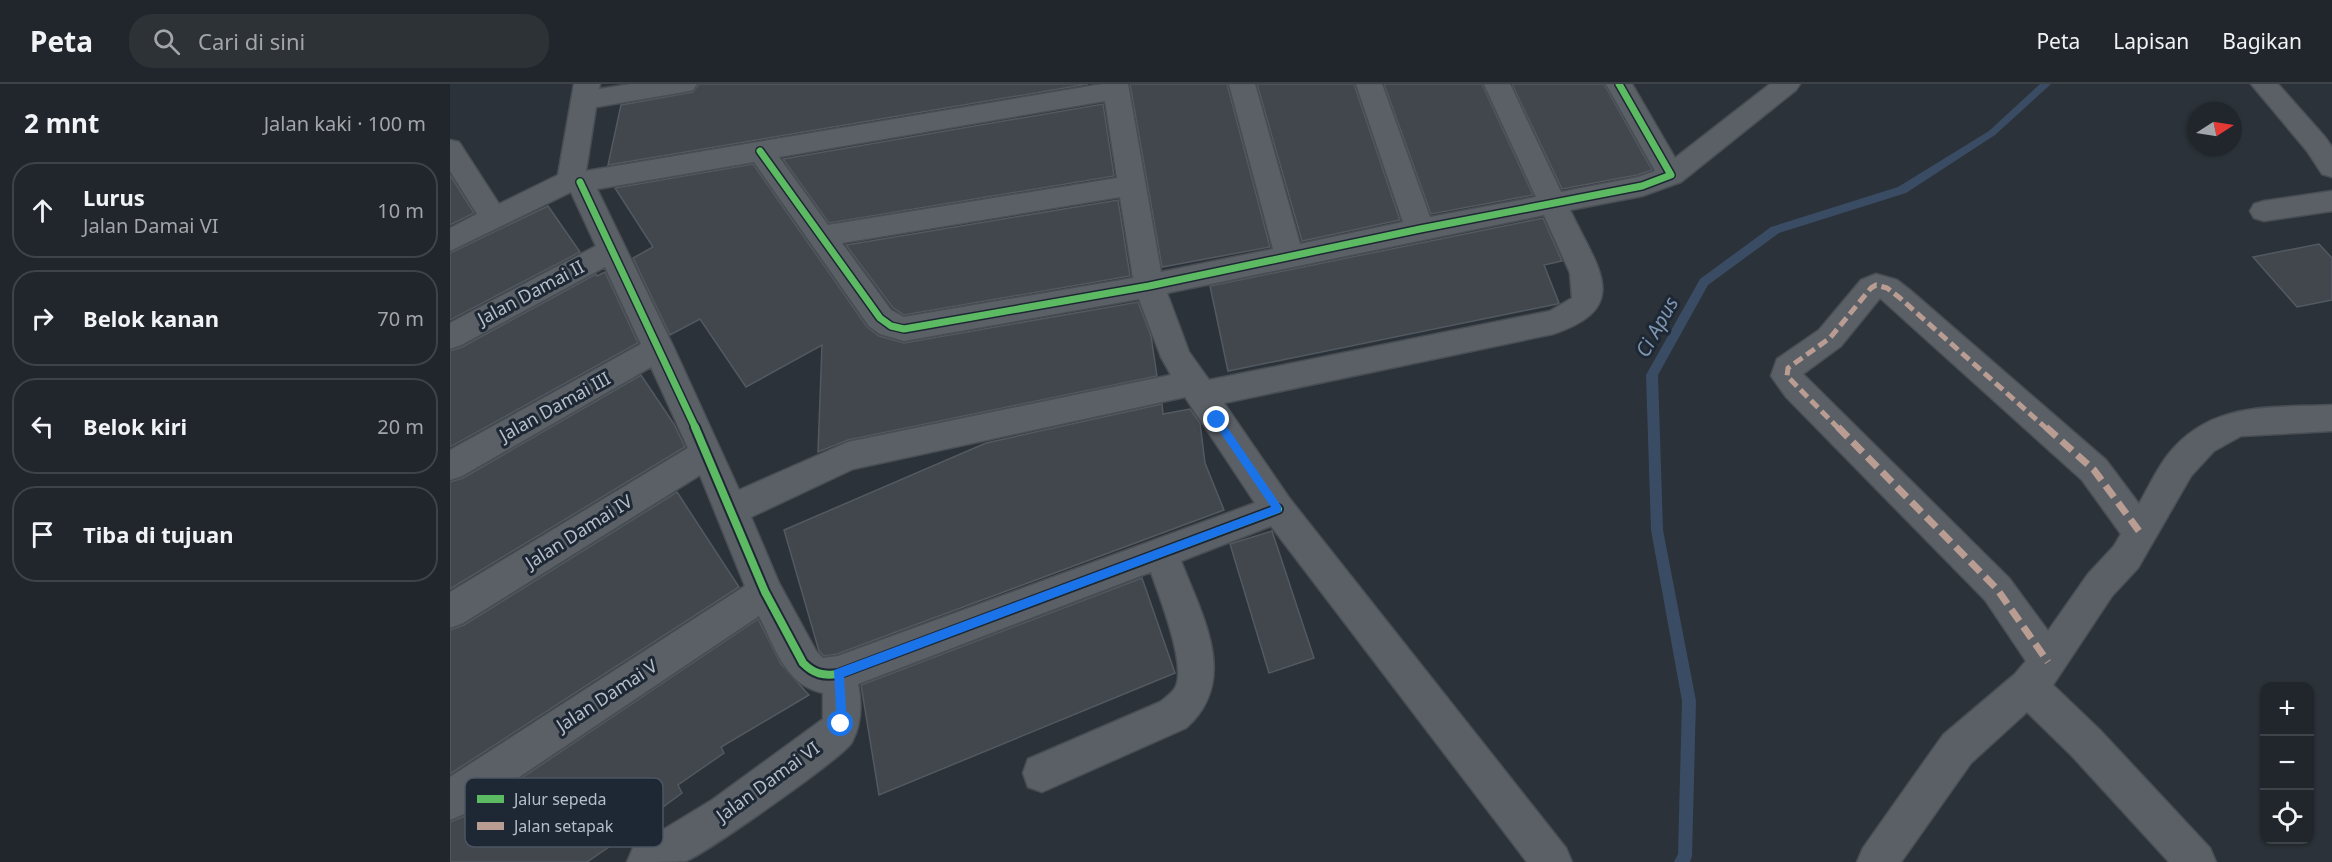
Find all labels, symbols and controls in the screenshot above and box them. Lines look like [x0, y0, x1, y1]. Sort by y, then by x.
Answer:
search box [129, 14, 549, 68]
text: Peta [30, 22, 93, 60]
icon: search [150, 25, 183, 58]
text: Cari di sini [198, 26, 305, 56]
text: Peta [2036, 27, 2080, 55]
text: Lapisan [2113, 27, 2189, 55]
text: Bagikan [2222, 27, 2302, 55]
north arrow [2188, 102, 2242, 156]
text: 2 mnt [24, 105, 99, 141]
text: Jalan kaki · 100 m [264, 110, 426, 137]
text: Lurus [83, 182, 145, 212]
icon: ahead [26, 194, 59, 227]
text: 10 m [377, 197, 424, 224]
text: Jalan Damai VI [83, 212, 219, 239]
street label: Jalan Damai II [471, 254, 588, 331]
water label: Ci Apus [1629, 291, 1684, 362]
icon: right [26, 302, 59, 335]
text: Belok kanan [83, 303, 219, 333]
text: 70 m [377, 305, 424, 332]
street label: Jalan Damai III [493, 366, 614, 447]
route end [1203, 406, 1229, 432]
icon: left [26, 410, 59, 443]
text: Belok kiri [83, 411, 187, 441]
text: 20 m [377, 413, 424, 440]
street label: Jalan Damai IV [519, 489, 637, 575]
icon: arrive [26, 518, 59, 551]
text: Tiba di tujuan [83, 519, 233, 549]
street label: Jalan Damai V [550, 653, 662, 738]
map controls [2260, 682, 2314, 844]
button: + [2260, 682, 2314, 736]
route start [827, 710, 853, 736]
street label: Jalan Damai VI [709, 736, 824, 828]
button: − [2260, 736, 2314, 790]
legend [465, 778, 663, 847]
text: Jalur sepeda [512, 788, 607, 810]
button: locate [2260, 790, 2314, 844]
text: Jalan setapak [512, 815, 614, 837]

